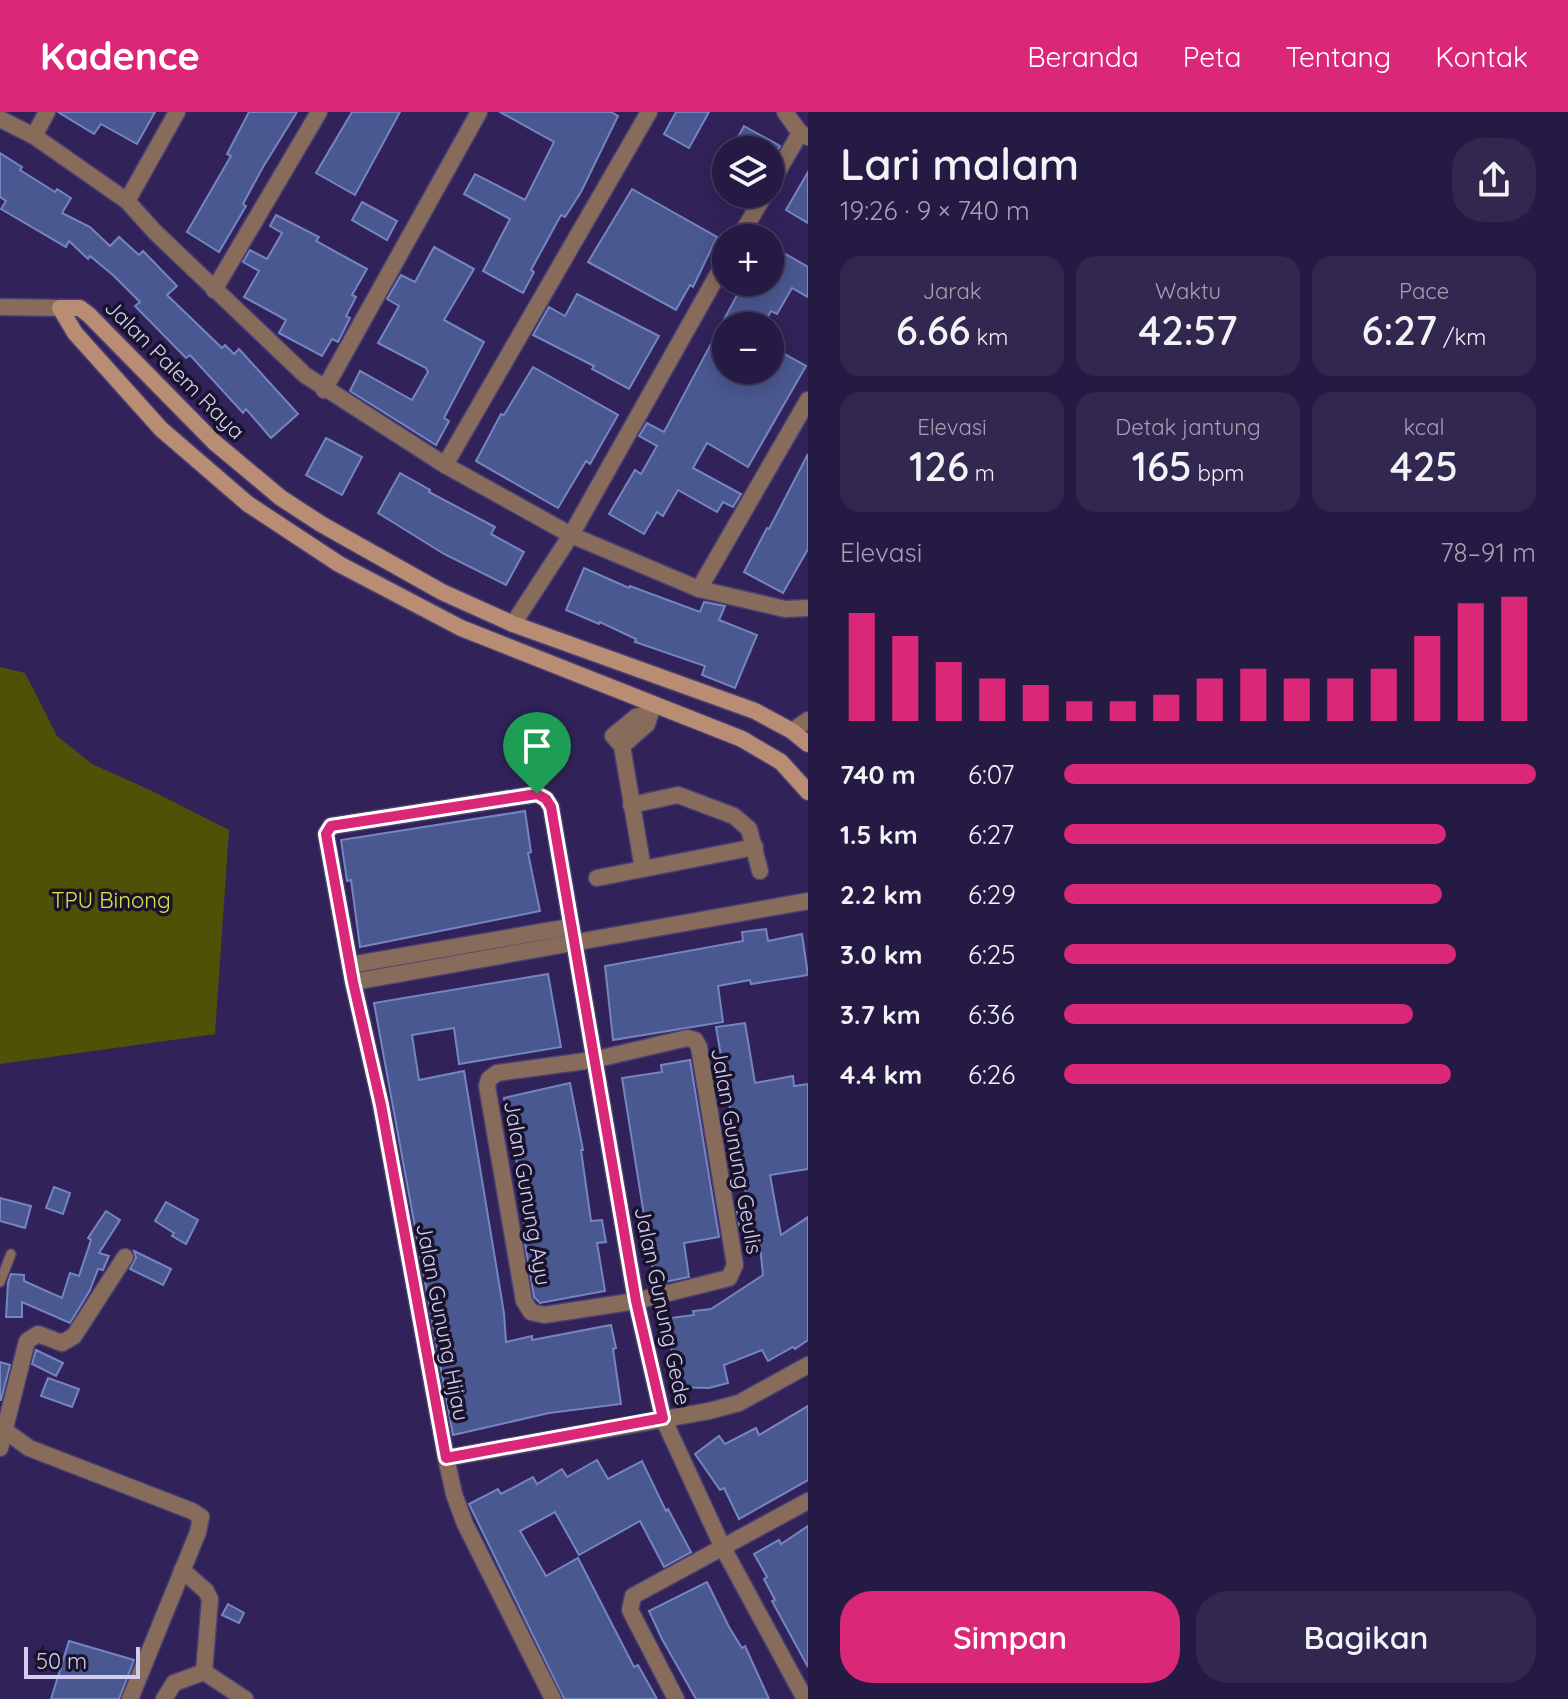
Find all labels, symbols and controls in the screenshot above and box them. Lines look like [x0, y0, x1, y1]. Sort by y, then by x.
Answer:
text: Kadence [40, 32, 200, 80]
text: Beranda [1027, 39, 1139, 74]
text: Peta [1183, 39, 1241, 74]
text: Tentang [1285, 39, 1391, 74]
text: Kontak [1435, 39, 1528, 74]
map controls [712, 136, 784, 384]
button: layers [712, 136, 784, 208]
text: Lari malam [840, 136, 1079, 191]
button: share [1452, 138, 1536, 222]
text: 19:26 · 9 × 740 m [840, 194, 1030, 227]
button: + [712, 224, 784, 296]
text: Jarak [922, 277, 982, 305]
text: Waktu [1155, 277, 1221, 305]
text: Pace [1399, 277, 1449, 305]
street label: Jalan Palem Raya [99, 293, 251, 445]
text: 6.66 [896, 305, 970, 355]
text: 42:57 [1138, 305, 1238, 355]
text: 6:27 [1362, 305, 1437, 355]
button: − [712, 312, 784, 384]
text: km [970, 323, 1008, 351]
text: /km [1437, 323, 1486, 351]
text: Elevasi [917, 413, 987, 441]
text: Detak jantung [1115, 413, 1261, 441]
text: kcal [1403, 413, 1445, 441]
text: 126 [909, 441, 969, 491]
text: 165 [1132, 441, 1192, 491]
text: 425 [1390, 441, 1458, 491]
text: m [969, 459, 995, 487]
text: bpm [1192, 459, 1244, 487]
text: Elevasi [840, 536, 922, 569]
text: 78–91 m [1440, 536, 1536, 569]
pin [503, 712, 571, 794]
icon: arrive [515, 724, 559, 768]
text: 740 m [840, 758, 916, 791]
text: 6:07 [968, 758, 1014, 791]
text: 1.5 km [840, 818, 918, 851]
text: 6:27 [968, 818, 1014, 851]
text: 2.2 km [840, 878, 922, 911]
text: 6:29 [968, 878, 1016, 911]
park label: TPU Binong [51, 886, 171, 914]
text: 3.0 km [840, 938, 922, 971]
text: 6:25 [968, 938, 1015, 971]
text: 3.7 km [840, 998, 921, 1031]
text: 6:36 [968, 998, 1014, 1031]
street label: Jalan Gunung Geulis [705, 1046, 769, 1256]
text: 4.4 km [840, 1058, 922, 1091]
text: 6:26 [968, 1058, 1015, 1091]
street label: Jalan Gunung Ayu [498, 1098, 558, 1288]
street label: Jalan Gunung Gede [628, 1204, 698, 1408]
street label: Jalan Gunung Hijau [410, 1221, 476, 1423]
button: Simpan [840, 1591, 1180, 1683]
button: Bagikan [1196, 1591, 1536, 1683]
scale bar [24, 1643, 140, 1679]
text: 50 m [36, 1647, 87, 1675]

